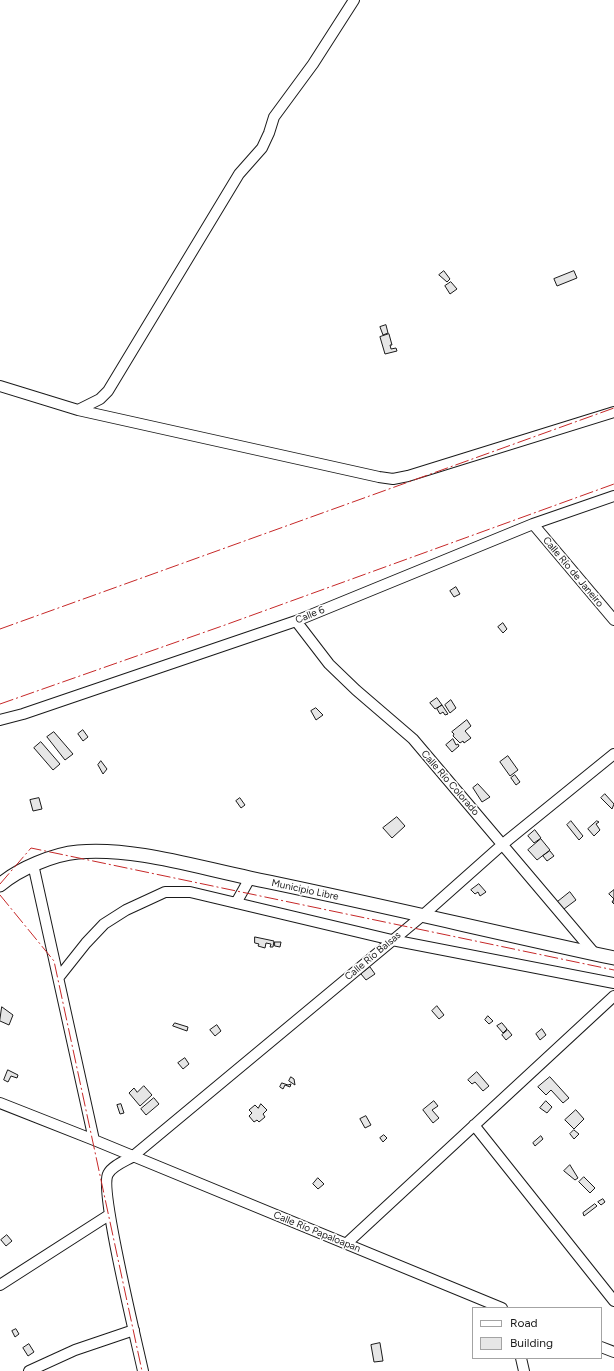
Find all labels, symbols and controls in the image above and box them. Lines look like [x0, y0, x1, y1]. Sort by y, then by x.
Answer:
street label: Calle Río de Janeiro [540, 534, 606, 610]
street label: Calle 6 [294, 604, 326, 626]
street label: Calle Río Colorado [418, 748, 482, 818]
street label: Municipio Libre [270, 877, 340, 903]
street label: Calle Río Balsas [343, 929, 403, 983]
street label: Calle Río Papaloapan [272, 1209, 362, 1255]
legend [472, 1307, 602, 1359]
text: Road [510, 1316, 538, 1330]
text: Building [510, 1336, 553, 1350]

